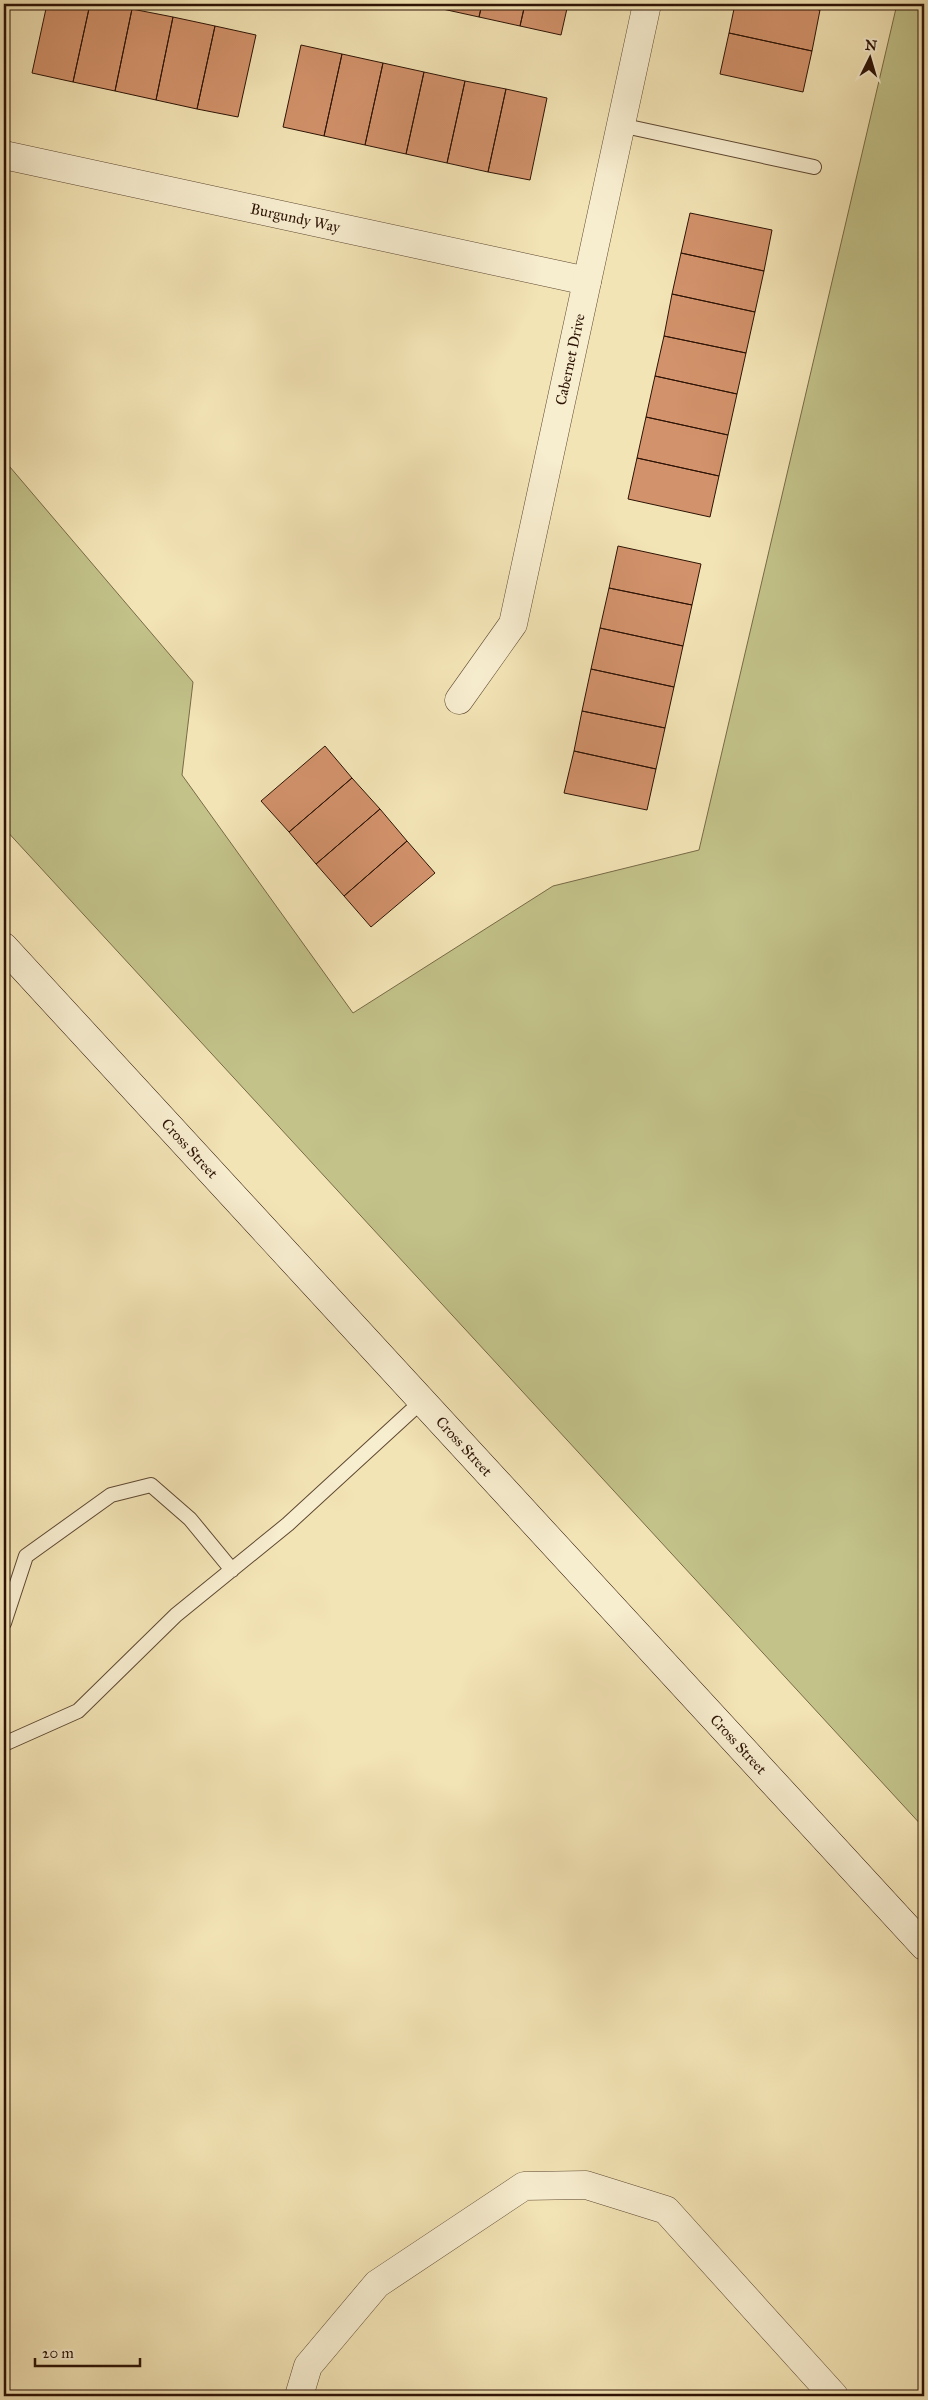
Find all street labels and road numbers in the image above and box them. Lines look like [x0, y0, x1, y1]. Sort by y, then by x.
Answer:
street label: Burgundy Way [249, 200, 343, 237]
street label: Cabernet Drive [552, 312, 589, 407]
street label: Cross Street [158, 1115, 222, 1183]
street label: Cross Street [432, 1413, 496, 1481]
street label: Cross Street [706, 1711, 771, 1779]

